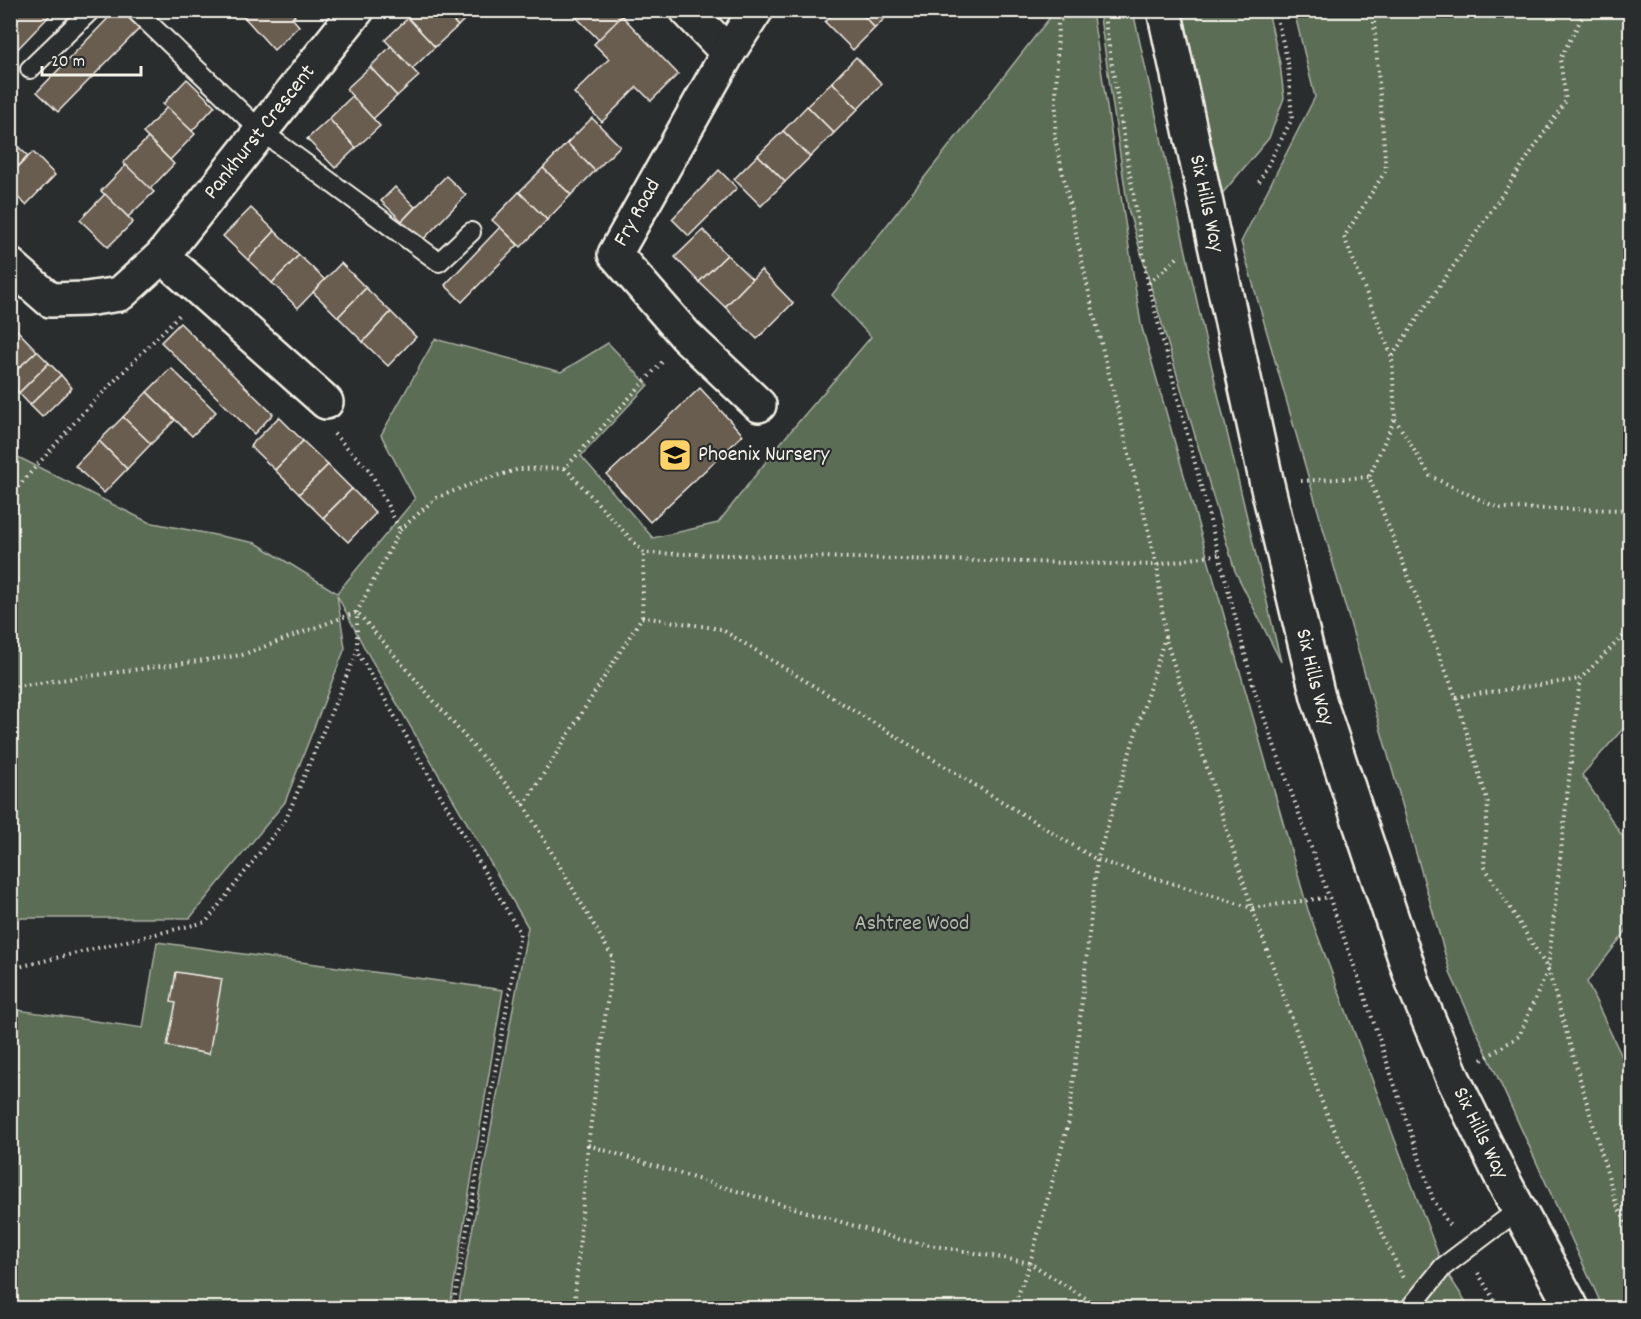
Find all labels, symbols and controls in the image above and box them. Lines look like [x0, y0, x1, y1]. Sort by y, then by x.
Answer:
scale bar [42, 39, 141, 77]
text: 20 m [51, 50, 85, 75]
street label: Pankhurst Crescent [197, 58, 323, 206]
street label: Six Hills Way [1180, 152, 1232, 256]
street label: Fry Road [607, 174, 669, 252]
school or university icon: Phoenix Nursery [657, 437, 693, 473]
place label: Phoenix Nursery [698, 440, 831, 471]
street label: Six Hills Way [1287, 626, 1342, 731]
park label: Ashtree Wood [855, 909, 969, 940]
street label: Six Hills Way [1444, 1082, 1516, 1185]

